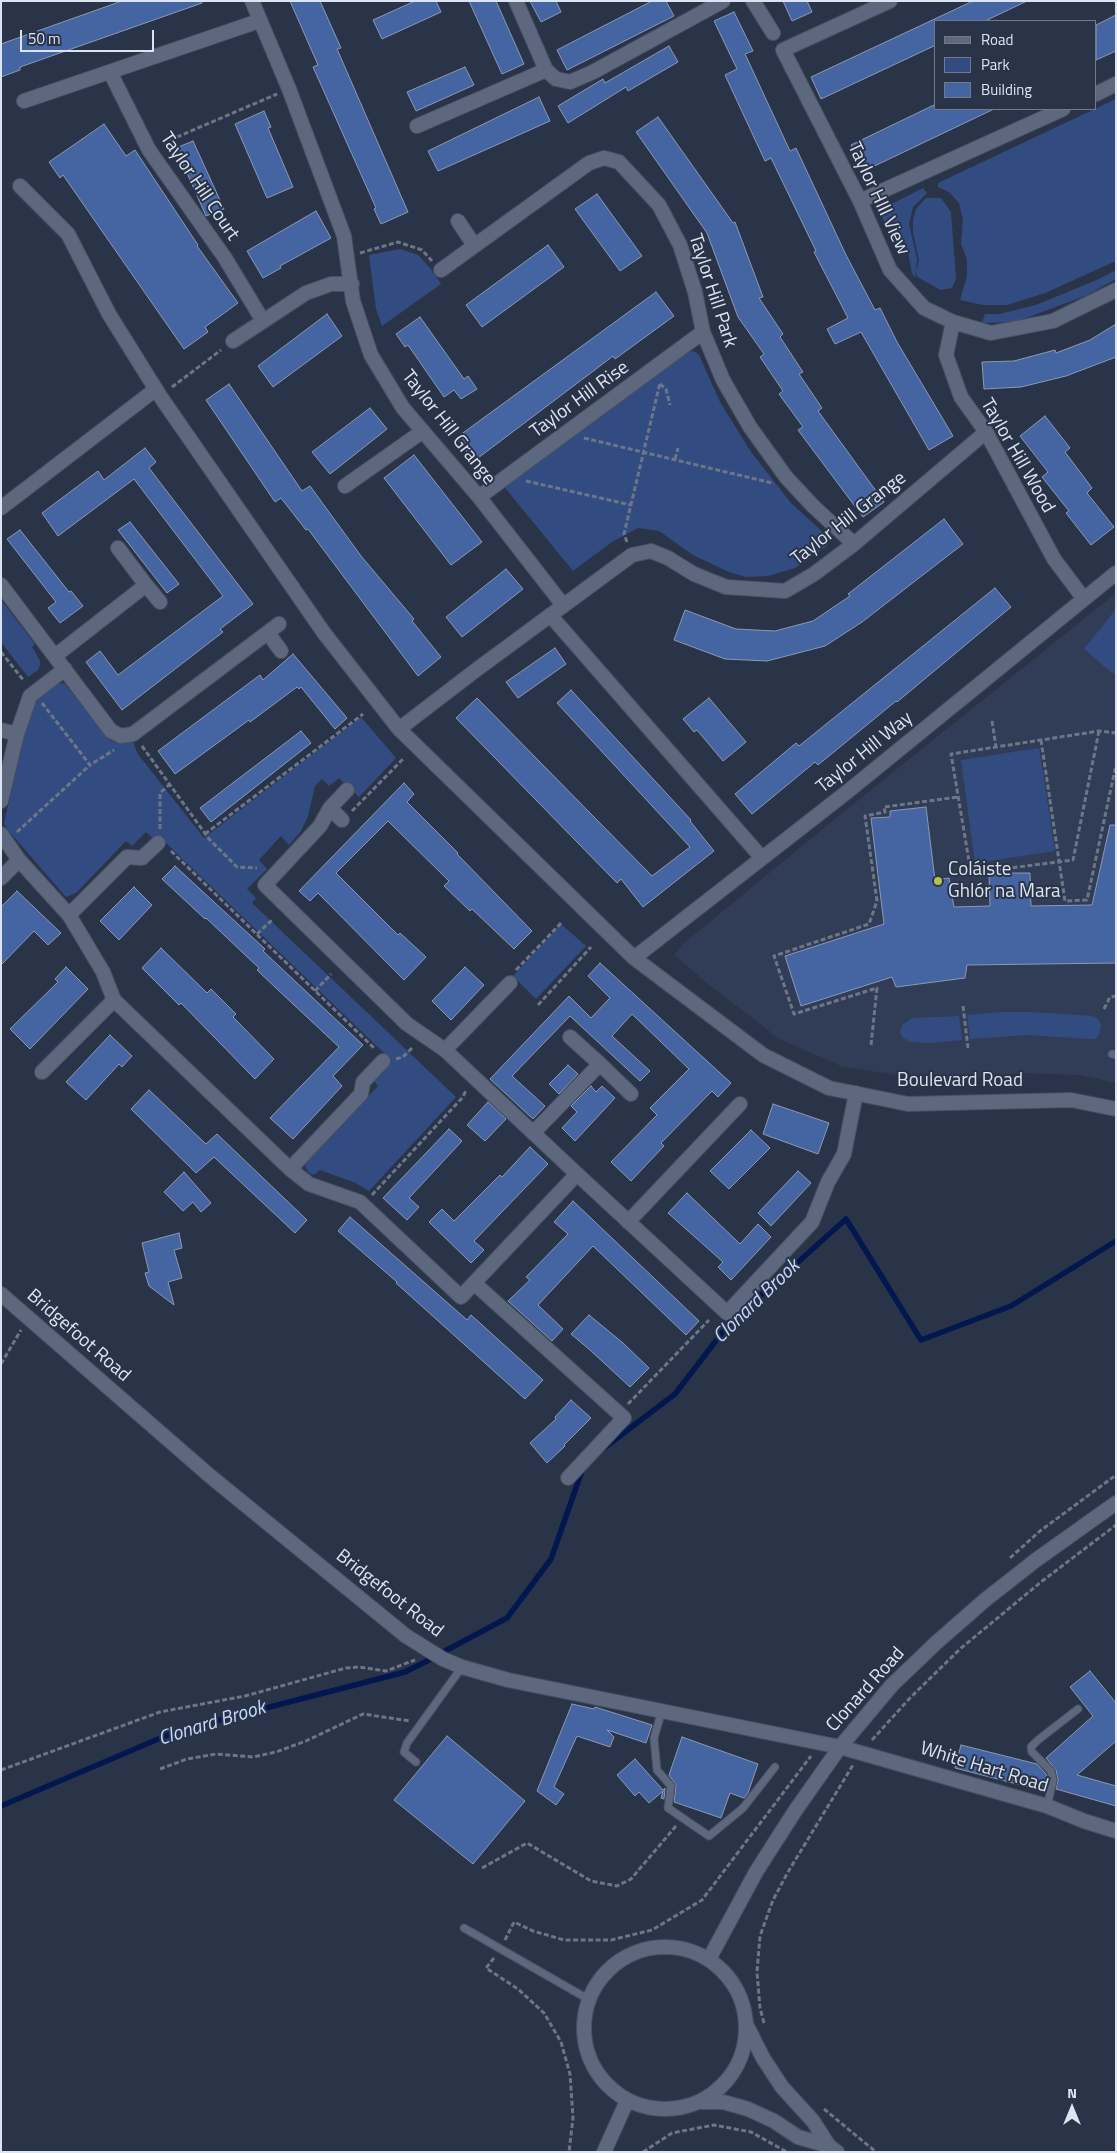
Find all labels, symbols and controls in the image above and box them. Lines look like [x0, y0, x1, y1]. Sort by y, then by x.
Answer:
scale bar [22, 20, 156, 52]
legend [934, 20, 1097, 110]
text: 50 m [28, 27, 61, 50]
text: Road [981, 28, 1013, 51]
text: Park [981, 53, 1010, 76]
text: Building [981, 78, 1032, 101]
street label: Taylor Hill Court [154, 129, 244, 245]
street label: Taylor HIll View [842, 139, 914, 259]
street label: Taylor Hill Park [683, 231, 741, 351]
street label: Taylor Hill Rise [526, 357, 634, 443]
street label: Taylor Hill Grange [396, 366, 500, 490]
street label: Taylor Hill Wood [975, 395, 1059, 517]
street label: Taylor Hill Grange [787, 467, 911, 571]
street label: Taylor Hill Way [812, 707, 918, 799]
place label: Coláiste Ghlór na Mara [948, 859, 1061, 903]
marker: Coláiste Ghlór na Mara [932, 875, 944, 887]
street label: Boulevard Road [897, 1070, 1023, 1092]
water label: Clonard Brook [709, 1255, 805, 1349]
street label: Bridgefoot Road [21, 1285, 135, 1387]
street label: Bridgefoot Road [331, 1545, 447, 1643]
street label: Clonard Road [822, 1643, 910, 1737]
water label: Clonard Brook [155, 1696, 269, 1752]
street label: White Hart Road [917, 1738, 1051, 1798]
text: N [1067, 2082, 1077, 2103]
north arrow [1047, 2083, 1097, 2133]

